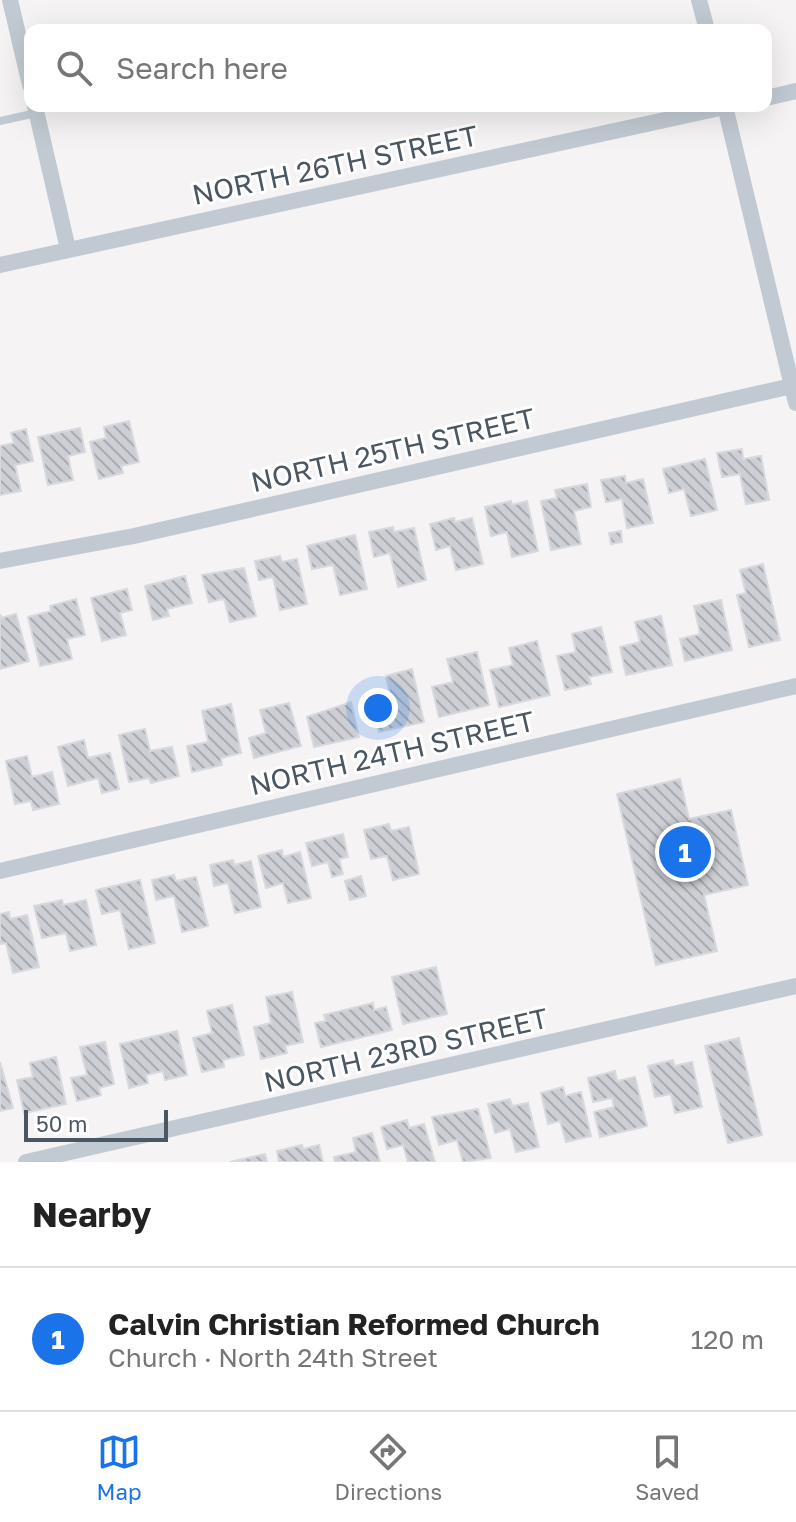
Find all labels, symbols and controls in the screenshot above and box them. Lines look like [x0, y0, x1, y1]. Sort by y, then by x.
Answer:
search box [24, 24, 772, 112]
icon: search [52, 46, 96, 90]
text: Search here [116, 50, 288, 86]
street label: NORTH 26TH STREET [189, 118, 481, 211]
street label: NORTH 25TH STREET [248, 401, 538, 498]
your location [358, 688, 398, 728]
street label: NORTH 24TH STREET [246, 704, 537, 801]
pin: 1 [659, 822, 711, 882]
street label: NORTH 23RD STREET [261, 1001, 551, 1098]
scale bar [24, 1106, 168, 1142]
text: 50 m [36, 1110, 87, 1137]
text: Nearby [32, 1194, 152, 1234]
text: Calvin Christian Reformed Church [108, 1306, 600, 1342]
text: 1 [51, 1324, 65, 1355]
text: 120 m [691, 1324, 764, 1355]
text: Church · North 24th Street [108, 1342, 438, 1373]
tab: Map [97, 1430, 141, 1505]
tab: Directions [335, 1430, 442, 1505]
tab: Saved [635, 1430, 699, 1505]

